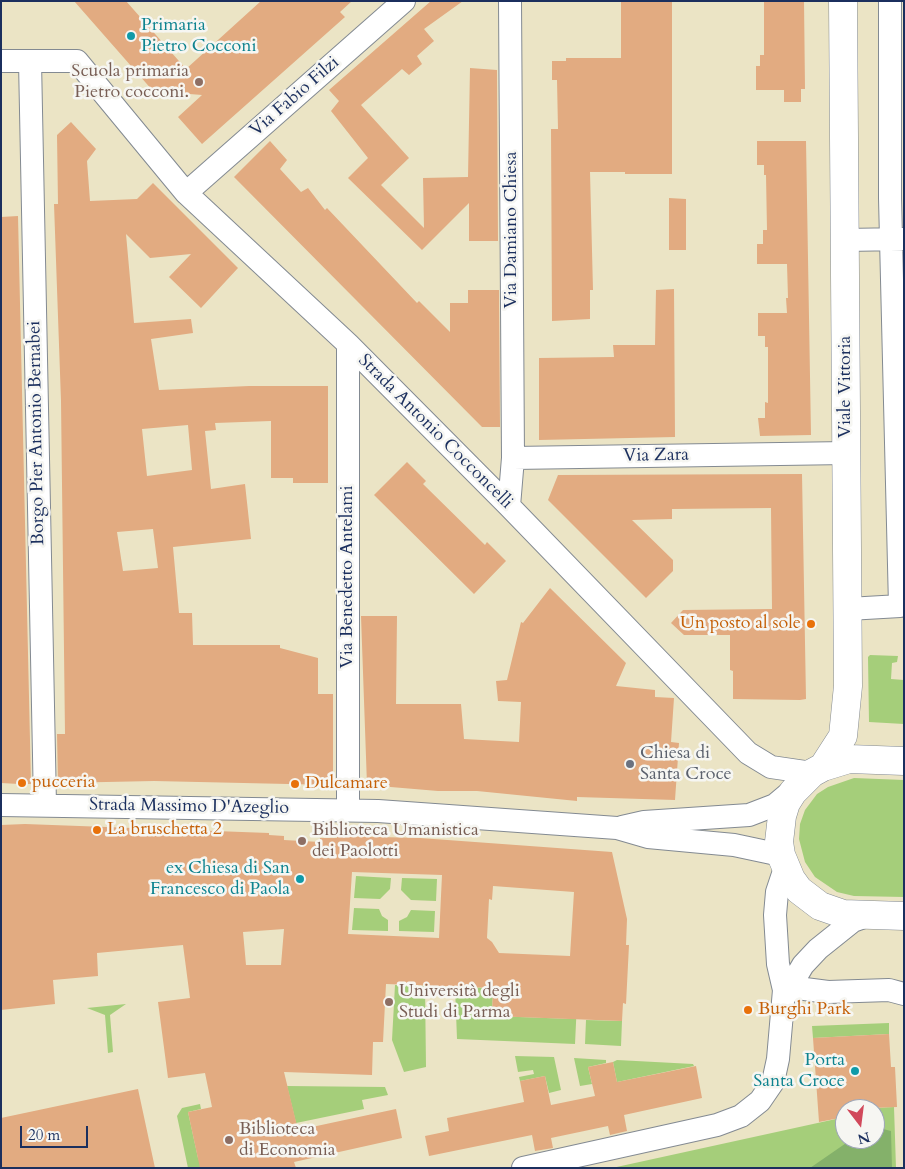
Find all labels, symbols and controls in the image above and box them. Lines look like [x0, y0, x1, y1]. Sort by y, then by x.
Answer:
place label: Primaria Pietro Cocconi [141, 15, 257, 58]
marker: Primaria Pietro Cocconi [125, 30, 137, 42]
street label: Via Fabio Filzi [246, 52, 344, 142]
place label: Scuola primaria Pietro cocconi. [71, 61, 189, 104]
marker: Scuola primaria Pietro cocconi. [193, 76, 205, 88]
street label: Via Damiano Chiesa [501, 152, 523, 308]
street label: Borgo Pier Antonio Bernabei [24, 321, 50, 545]
street label: Viale Vittoria [835, 336, 857, 438]
street label: Strada Antonio Cocconcelli [353, 350, 517, 514]
street label: Via Zara [623, 445, 689, 467]
street label: Via Benedetto Antelami [337, 486, 359, 668]
place label: Un posto al sole [680, 613, 801, 635]
marker: Un posto al sole [805, 618, 817, 630]
place label: Chiesa di Santa Croce [640, 743, 732, 786]
marker: Chiesa di Santa Croce [624, 758, 636, 770]
place label: pucceria [32, 772, 95, 794]
place label: Dulcamare [305, 773, 388, 795]
marker: pucceria [16, 777, 28, 789]
marker: Dulcamare [289, 778, 301, 790]
street label: Strada Massimo D'Azeglio [89, 794, 289, 820]
place label: La bruschetta 2 [107, 819, 222, 841]
place label: Biblioteca Umanistica dei Paolotti [312, 820, 479, 862]
marker: La bruschetta 2 [91, 824, 103, 836]
marker: Biblioteca Umanistica dei Paolotti [296, 835, 308, 847]
place label: ex Chiesa di San Francesco di Paola [150, 858, 290, 901]
marker: ex Chiesa di San Francesco di Paola [294, 873, 306, 885]
place label: Università degli Studi di Parma [399, 981, 520, 1024]
marker: Università degli Studi di Parma [383, 996, 395, 1008]
place label: Burghi Park [758, 999, 851, 1021]
marker: Burghi Park [742, 1004, 754, 1016]
place label: Porta Santa Croce [753, 1050, 845, 1092]
marker: Porta Santa Croce [849, 1065, 861, 1077]
north arrow [835, 1099, 885, 1149]
scale bar [22, 1116, 90, 1148]
place label: Biblioteca di Economia [239, 1119, 336, 1162]
text: 20 m [28, 1125, 60, 1145]
text: N [855, 1127, 872, 1149]
marker: Biblioteca di Economia [223, 1134, 235, 1146]

